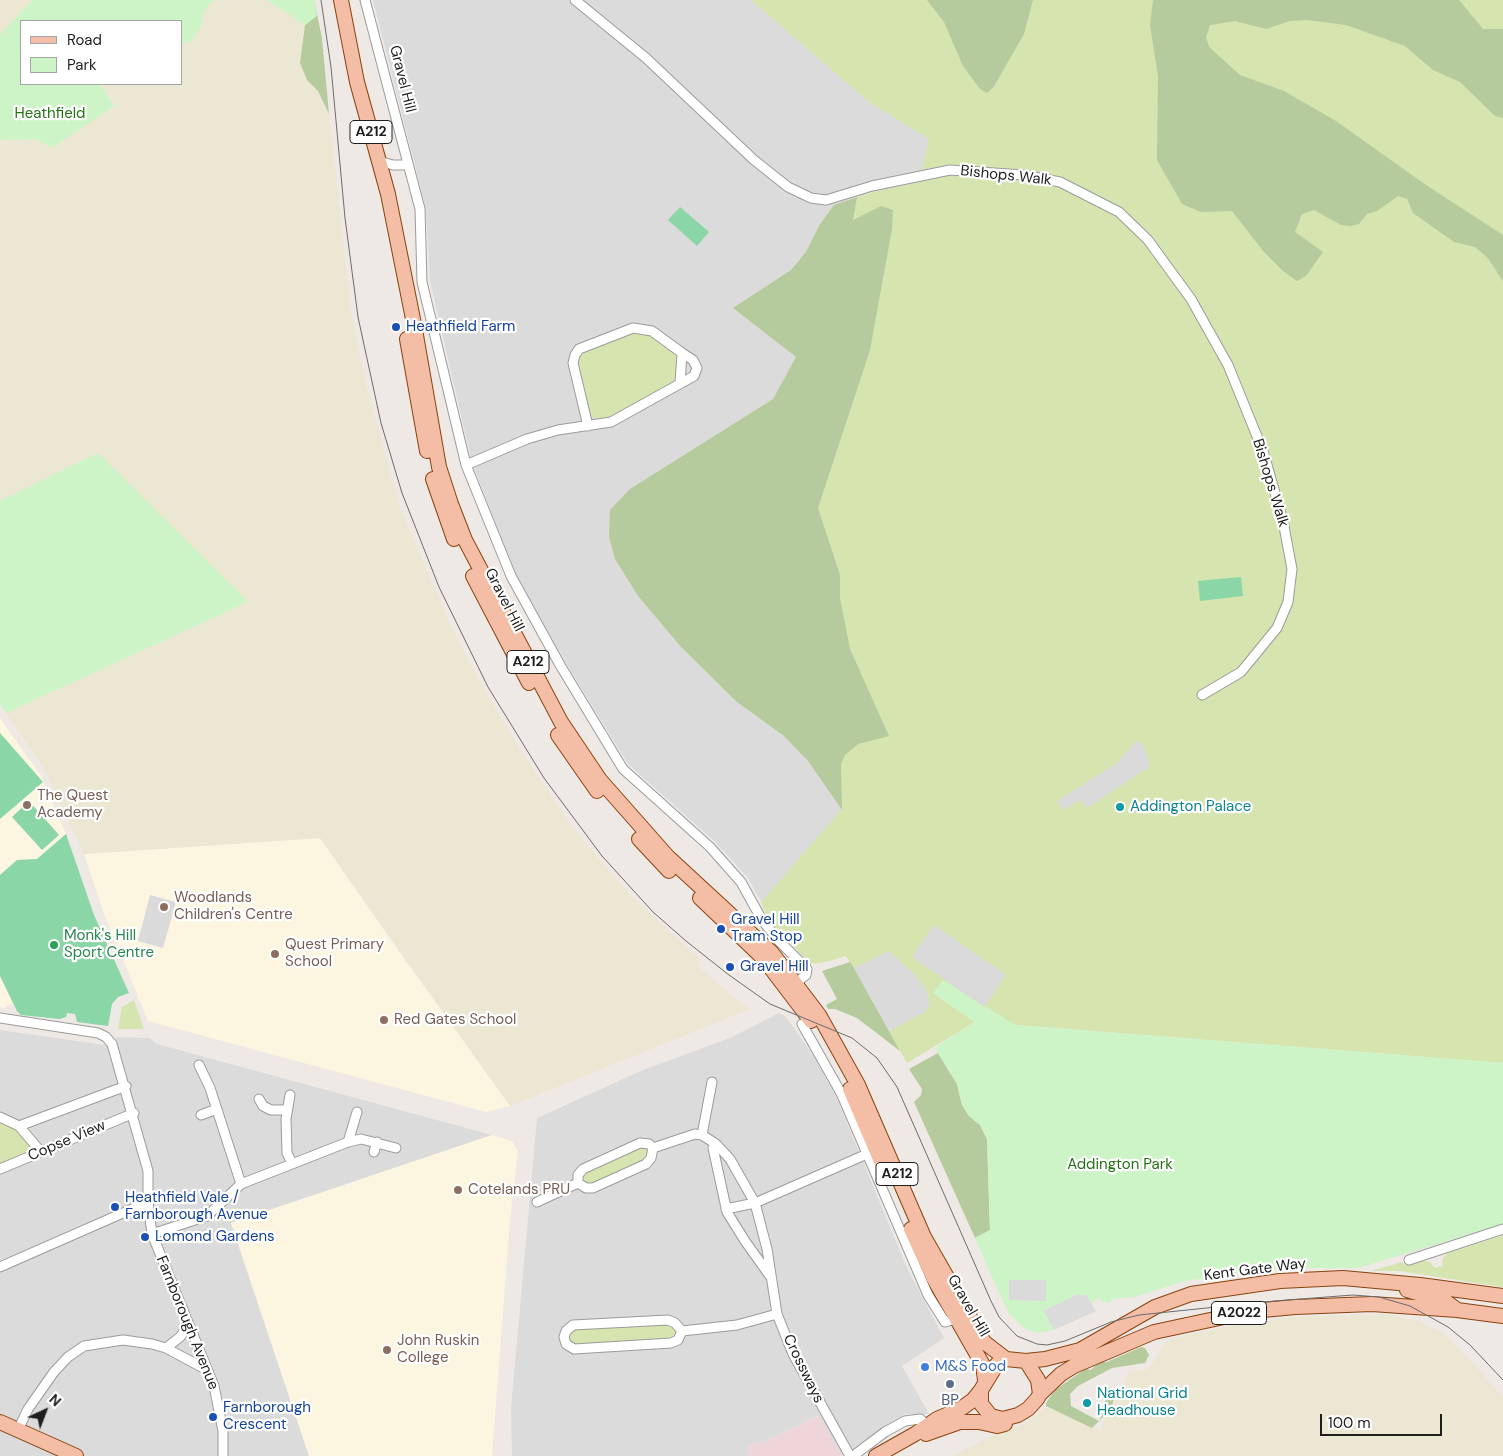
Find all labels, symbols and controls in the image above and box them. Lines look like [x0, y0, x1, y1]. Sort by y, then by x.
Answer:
legend [20, 20, 182, 85]
text: Road [67, 30, 102, 50]
street label: Gravel Hill [385, 44, 419, 114]
text: Park [67, 55, 97, 75]
park label: Heathfield [15, 105, 85, 123]
road number: A212 [350, 120, 392, 144]
street label: Bishops Walk [960, 162, 1052, 190]
place label: Heathfield Farm [406, 318, 515, 336]
marker: Heathfield Farm [390, 321, 402, 333]
street label: Bishops Walk [1248, 437, 1292, 529]
street label: Gravel Hill [480, 565, 528, 635]
road number: A212 [507, 650, 549, 674]
place label: The Quest Academy [37, 787, 108, 822]
place label: Addington Palace [1130, 798, 1251, 816]
marker: The Quest Academy [21, 799, 33, 811]
marker: Addington Palace [1114, 801, 1126, 813]
place label: Woodlands Children's Centre [174, 889, 293, 924]
marker: Woodlands Children's Centre [158, 901, 170, 913]
place label: Gravel Hill Tram Stop [731, 911, 802, 946]
marker: Gravel Hill Tram Stop [715, 923, 727, 935]
place label: Monk's Hill Sport Centre [64, 927, 154, 962]
place label: Quest Primary School [285, 936, 384, 971]
marker: Monk's Hill Sport Centre [48, 939, 60, 951]
marker: Quest Primary School [269, 948, 281, 960]
place label: Gravel Hill [740, 958, 809, 976]
marker: Gravel Hill [724, 961, 736, 973]
place label: Red Gates School [394, 1011, 516, 1029]
marker: Red Gates School [378, 1014, 390, 1026]
street label: Copse View [26, 1117, 108, 1165]
park label: Addington Park [1067, 1156, 1173, 1174]
road number: A212 [876, 1162, 918, 1186]
place label: Cotelands PRU [468, 1181, 570, 1199]
marker: Cotelands PRU [452, 1184, 464, 1196]
place label: Heathfield Vale / Farnborough Avenue [125, 1189, 268, 1224]
marker: Heathfield Vale / Farnborough Avenue [109, 1201, 121, 1213]
place label: Lomond Gardens [155, 1228, 275, 1246]
marker: Lomond Gardens [139, 1231, 151, 1243]
street label: Farnborough Avenue [152, 1253, 222, 1393]
street label: Kent Gate Way [1203, 1255, 1307, 1285]
street label: Gravel Hill [943, 1272, 993, 1340]
road number: A2022 [1212, 1302, 1266, 1325]
place label: John Ruskin College [397, 1332, 479, 1367]
street label: Crossways [779, 1332, 827, 1406]
marker: John Ruskin College [381, 1344, 393, 1356]
place label: M&S Food [935, 1358, 1006, 1376]
marker: M&S Food [919, 1361, 931, 1373]
marker: BP [944, 1378, 956, 1390]
place label: National Grid Headhouse [1097, 1385, 1188, 1420]
north arrow [20, 1386, 70, 1436]
text: N [45, 1390, 65, 1410]
place label: BP [941, 1392, 959, 1410]
marker: National Grid Headhouse [1081, 1397, 1093, 1409]
place label: Farnborough Crescent [223, 1399, 311, 1434]
scale bar [1323, 1404, 1446, 1436]
marker: Farnborough Crescent [207, 1411, 219, 1423]
text: 100 m [1328, 1413, 1371, 1433]

